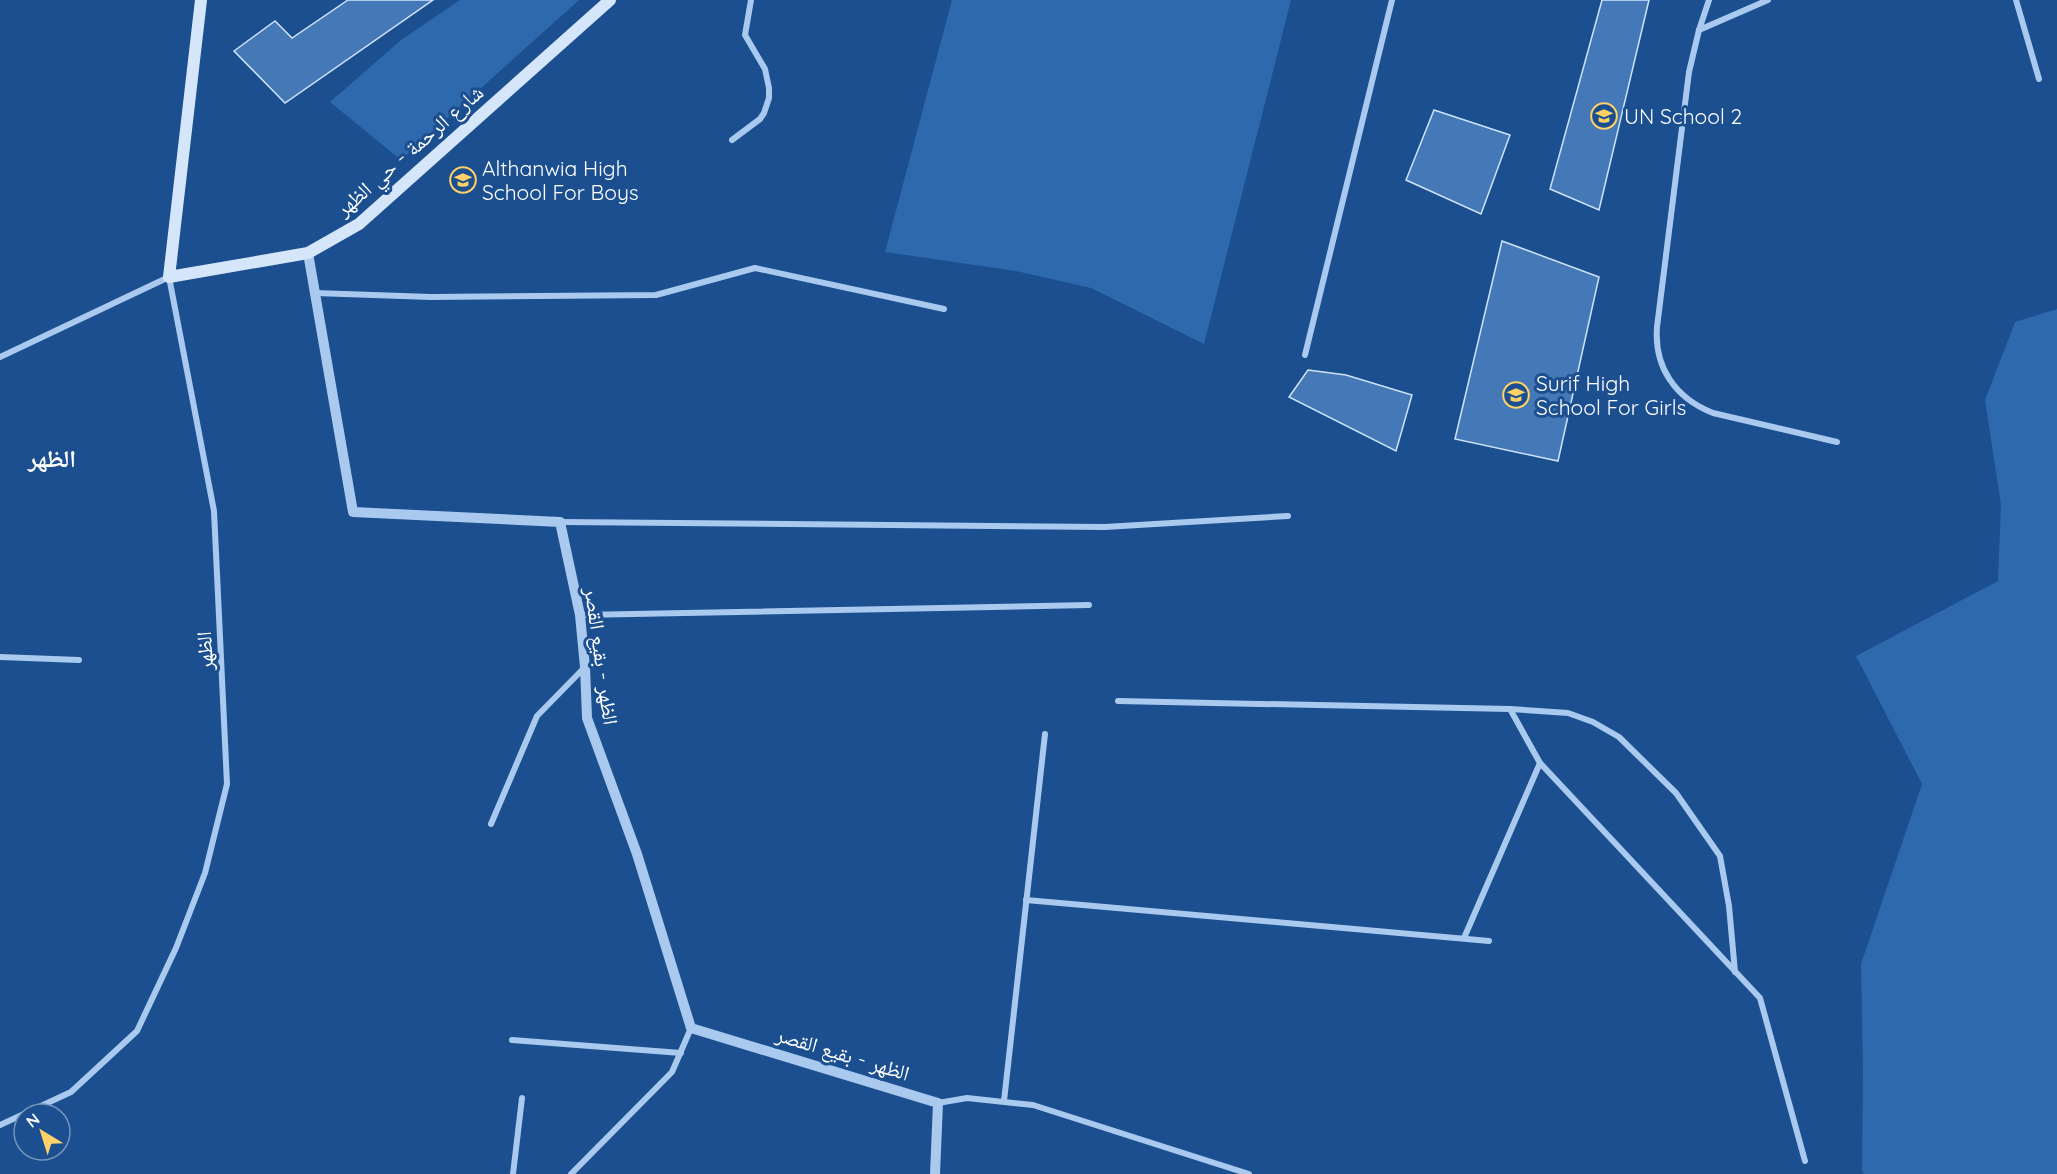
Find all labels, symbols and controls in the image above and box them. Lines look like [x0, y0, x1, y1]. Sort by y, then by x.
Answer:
street label: شارع الرحمة - حي الظهر [329, 79, 491, 225]
school or university icon: UN School 2 [1589, 101, 1619, 131]
place label: UN School 2 [1624, 103, 1742, 129]
place label: Althanwia High School For Boys [482, 155, 639, 205]
school or university icon: Althanwia High School For Boys [448, 165, 478, 195]
place label: Surif High School For Girls [1536, 370, 1686, 420]
school or university icon: Surif High School For Girls [1501, 380, 1531, 410]
district label: الظهر [27, 443, 76, 473]
street label: الظهر - بقيع القصر [578, 585, 625, 726]
street label: الظهر [190, 631, 218, 672]
street label: الظهر - بقيع القصر [772, 1020, 913, 1087]
north arrow [12, 1102, 72, 1162]
text: N [22, 1109, 44, 1132]

